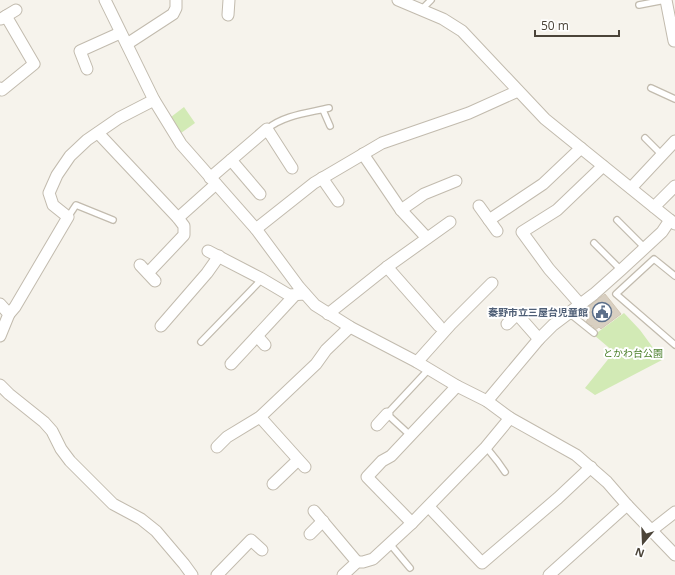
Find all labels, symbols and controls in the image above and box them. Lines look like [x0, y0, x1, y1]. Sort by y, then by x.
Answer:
scale bar [535, 12, 619, 38]
text: 50 m [541, 17, 569, 34]
public building icon: 秦野市立三屋台児童館 [591, 301, 613, 323]
place label: 秦野市立三屋台児童館 [488, 305, 588, 319]
park label: とかわ台公園 [603, 346, 663, 360]
north arrow [623, 523, 663, 563]
text: N [633, 544, 646, 561]

